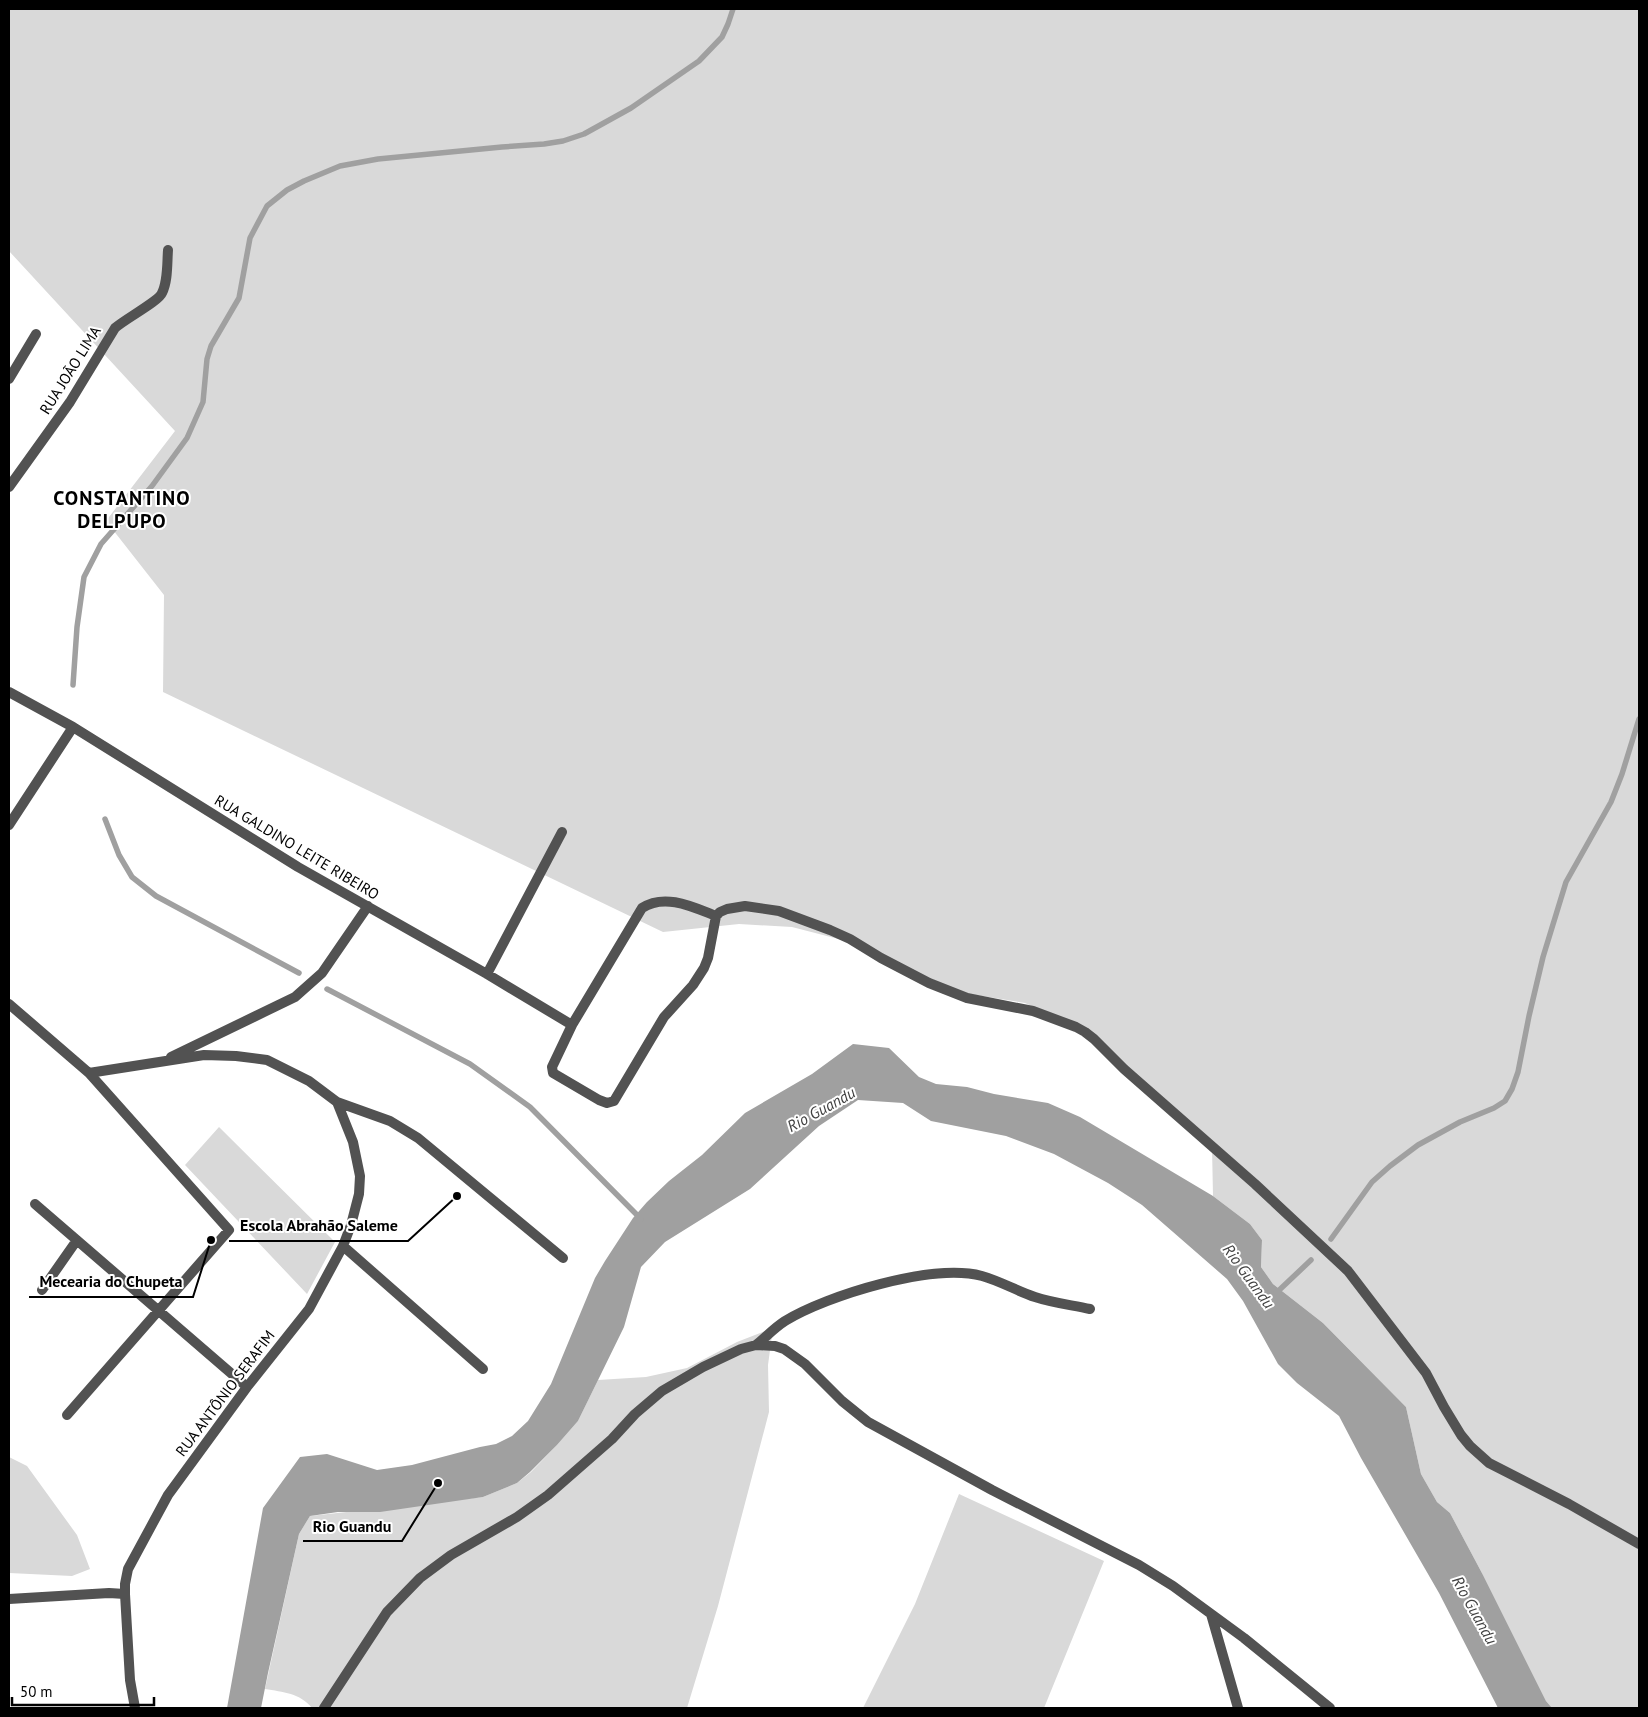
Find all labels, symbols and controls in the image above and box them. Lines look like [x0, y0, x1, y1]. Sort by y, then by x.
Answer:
street label: RUA JOÃO LIMA [35, 322, 105, 418]
district label: CONSTANTINO DELPUPO [53, 485, 191, 534]
street label: RUA GALDINO LEITE RIBEIRO [211, 790, 383, 904]
water label: Rio Guandu [783, 1082, 859, 1136]
callout: Escola Abrahão Saleme [229, 1210, 408, 1241]
text: Escola Abrahão Saleme [240, 1215, 398, 1235]
water label: Rio Guandu [1219, 1240, 1279, 1312]
callout: Mecearia do Chupeta [29, 1266, 193, 1297]
text: Mecearia do Chupeta [39, 1271, 183, 1291]
street label: RUA ANTÔNIO SERAFIM [171, 1326, 279, 1460]
callout: Rio Guandu [303, 1510, 402, 1541]
text: Rio Guandu [313, 1516, 391, 1536]
water label: Rio Guandu [1448, 1572, 1502, 1648]
scale bar [12, 1674, 155, 1706]
text: 50 m [20, 1682, 53, 1701]

